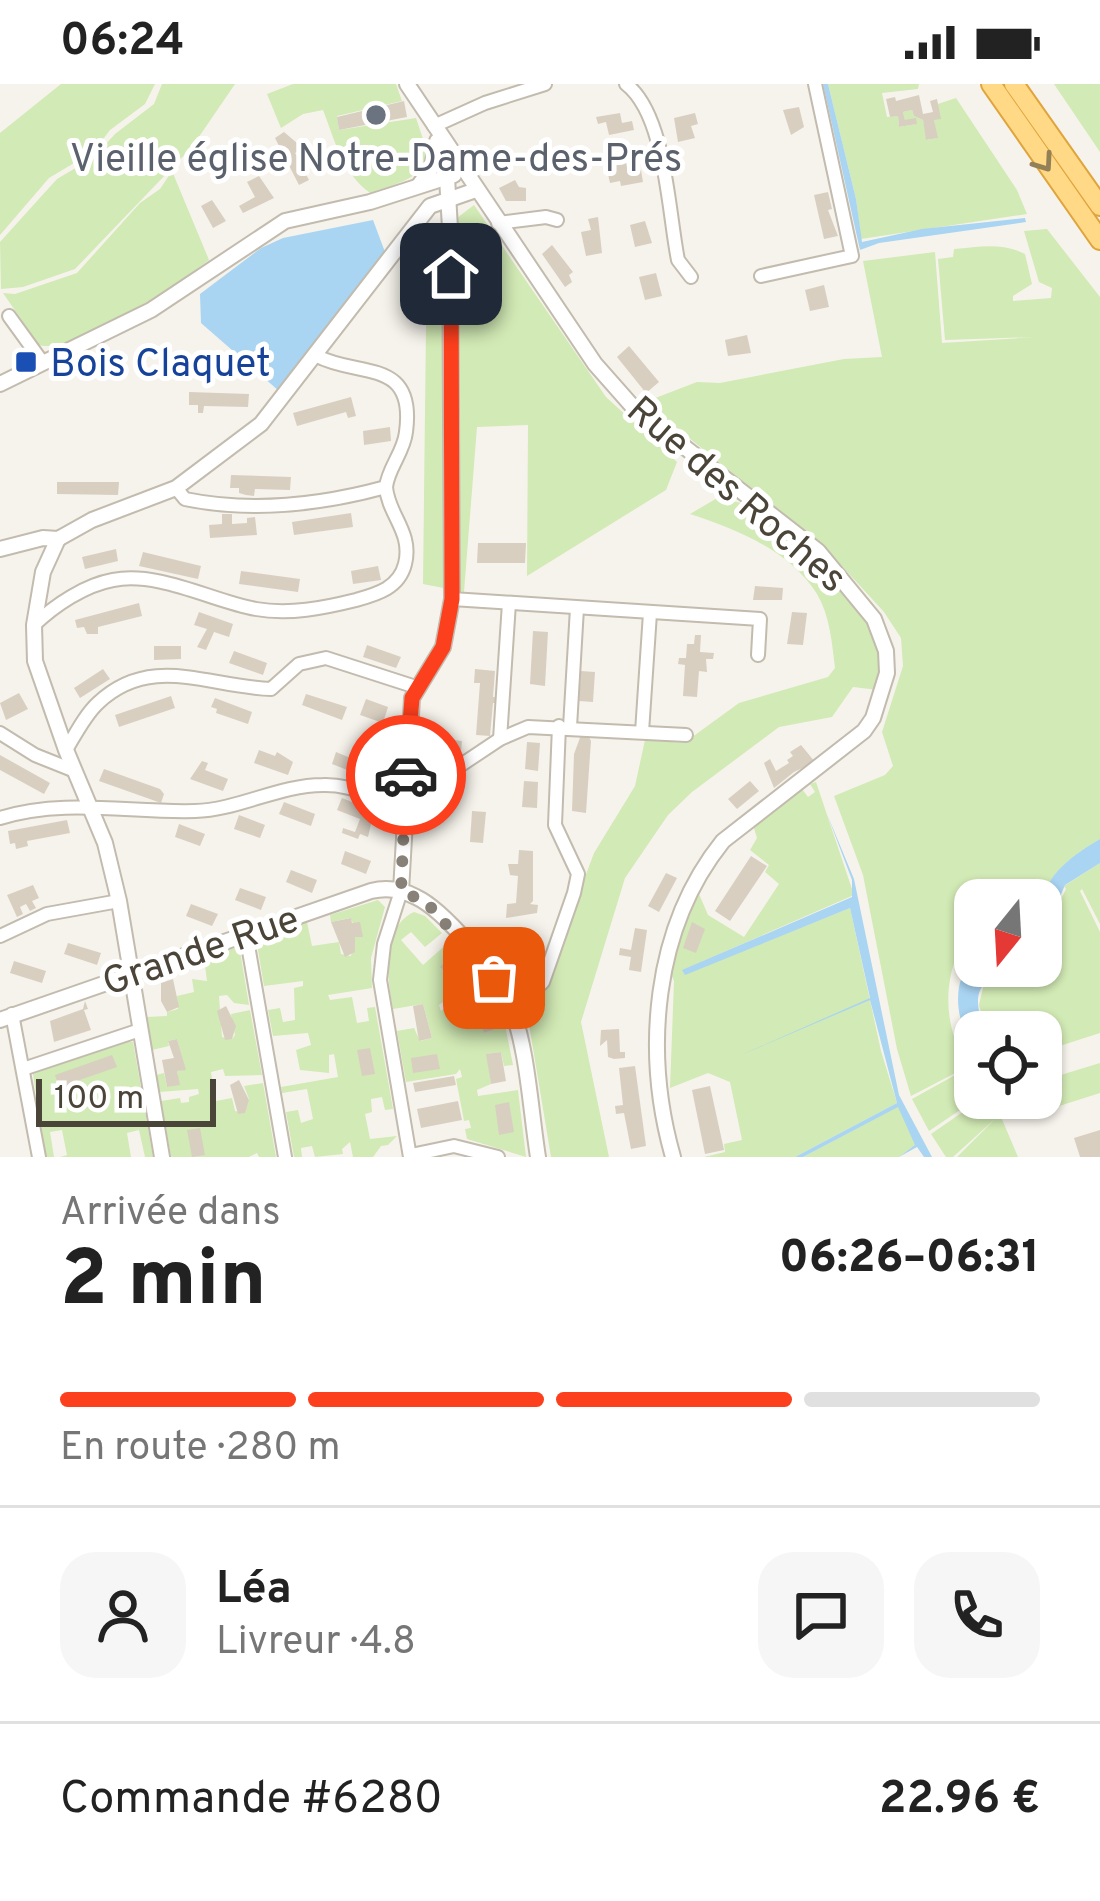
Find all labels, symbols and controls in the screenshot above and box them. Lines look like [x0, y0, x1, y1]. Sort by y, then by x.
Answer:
text: 06:24 [60, 14, 185, 71]
marker: Vieille église Notre-Dame-des-Prés [363, 102, 389, 128]
place label: Vieille église Notre-Dame-des-Prés [70, 137, 682, 186]
one-way arrow [1030, 150, 1052, 172]
pin [400, 223, 502, 325]
icon: home [418, 241, 484, 307]
place label: Bois Claquet [50, 342, 271, 391]
marker: Bois Claquet [13, 349, 39, 375]
street label: Rue des Roches [615, 388, 855, 605]
courier [346, 715, 466, 835]
icon: car [373, 742, 439, 808]
north arrow [954, 879, 1062, 987]
map controls [954, 879, 1062, 1119]
street label: Grande Rue [97, 897, 306, 1010]
pin [443, 927, 545, 1029]
icon: bag [461, 945, 527, 1011]
button: locate [954, 1011, 1062, 1119]
scale bar [36, 1073, 216, 1126]
text: 100 m [54, 1079, 144, 1121]
text: Arrivée dans [60, 1190, 280, 1239]
text: 06:26–06:31 [779, 1231, 1040, 1288]
text: 2 min [60, 1234, 266, 1333]
text: En route · 280 m [60, 1425, 340, 1474]
button: person [60, 1552, 186, 1678]
button: chat [758, 1552, 884, 1678]
button: phone [914, 1552, 1040, 1678]
text: Léa [216, 1562, 292, 1619]
text: Livreur · 4.8 [216, 1619, 416, 1668]
text: Commande #6280 [60, 1772, 443, 1829]
text: 22.96 € [879, 1772, 1040, 1829]

